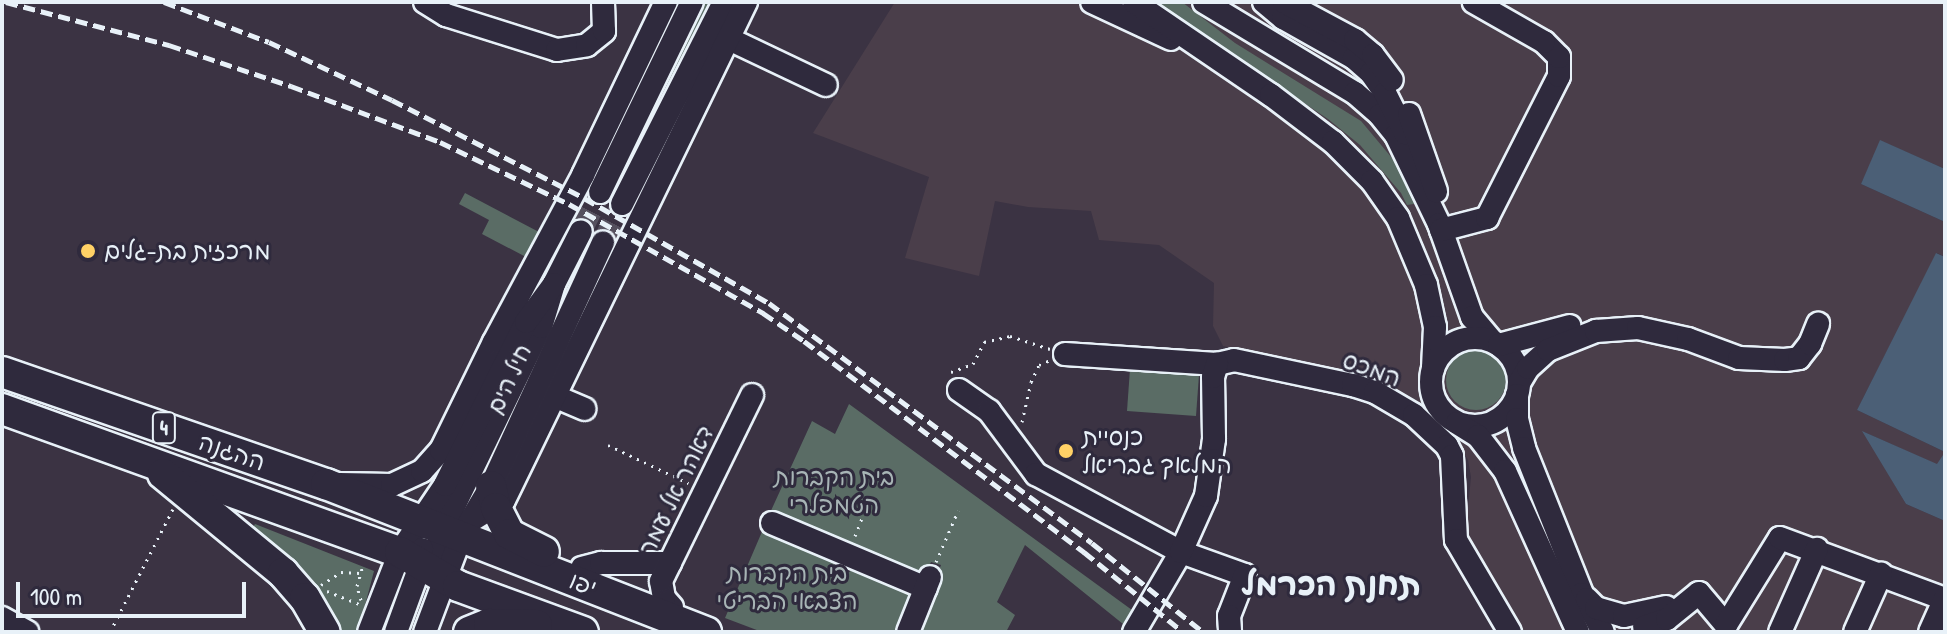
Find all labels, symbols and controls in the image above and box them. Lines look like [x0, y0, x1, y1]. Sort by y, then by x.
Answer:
place label: מרכזית בת-גלים [104, 237, 271, 265]
marker: מרכזית בת-גלים [79, 242, 97, 260]
street label: חיל הים [480, 339, 538, 419]
street label: המכס [1339, 345, 1405, 393]
road number: 4 [150, 410, 178, 446]
street label: דאהר אל עמר [632, 421, 720, 559]
place label: כנסיית המלאך גבריאל [1082, 423, 1232, 479]
street label: ההגנה [195, 427, 269, 477]
marker: כנסיית המלאך גבריאל [1057, 442, 1075, 460]
park label: בית הקברות הטמפלרי [774, 463, 894, 519]
park label: בית הקברות הצבאי הבריטי [716, 559, 858, 615]
district label: תחנת הכרמל [1241, 565, 1421, 603]
scale bar [20, 566, 250, 616]
street label: יפו [565, 566, 601, 602]
text: 100 m [30, 580, 82, 612]

